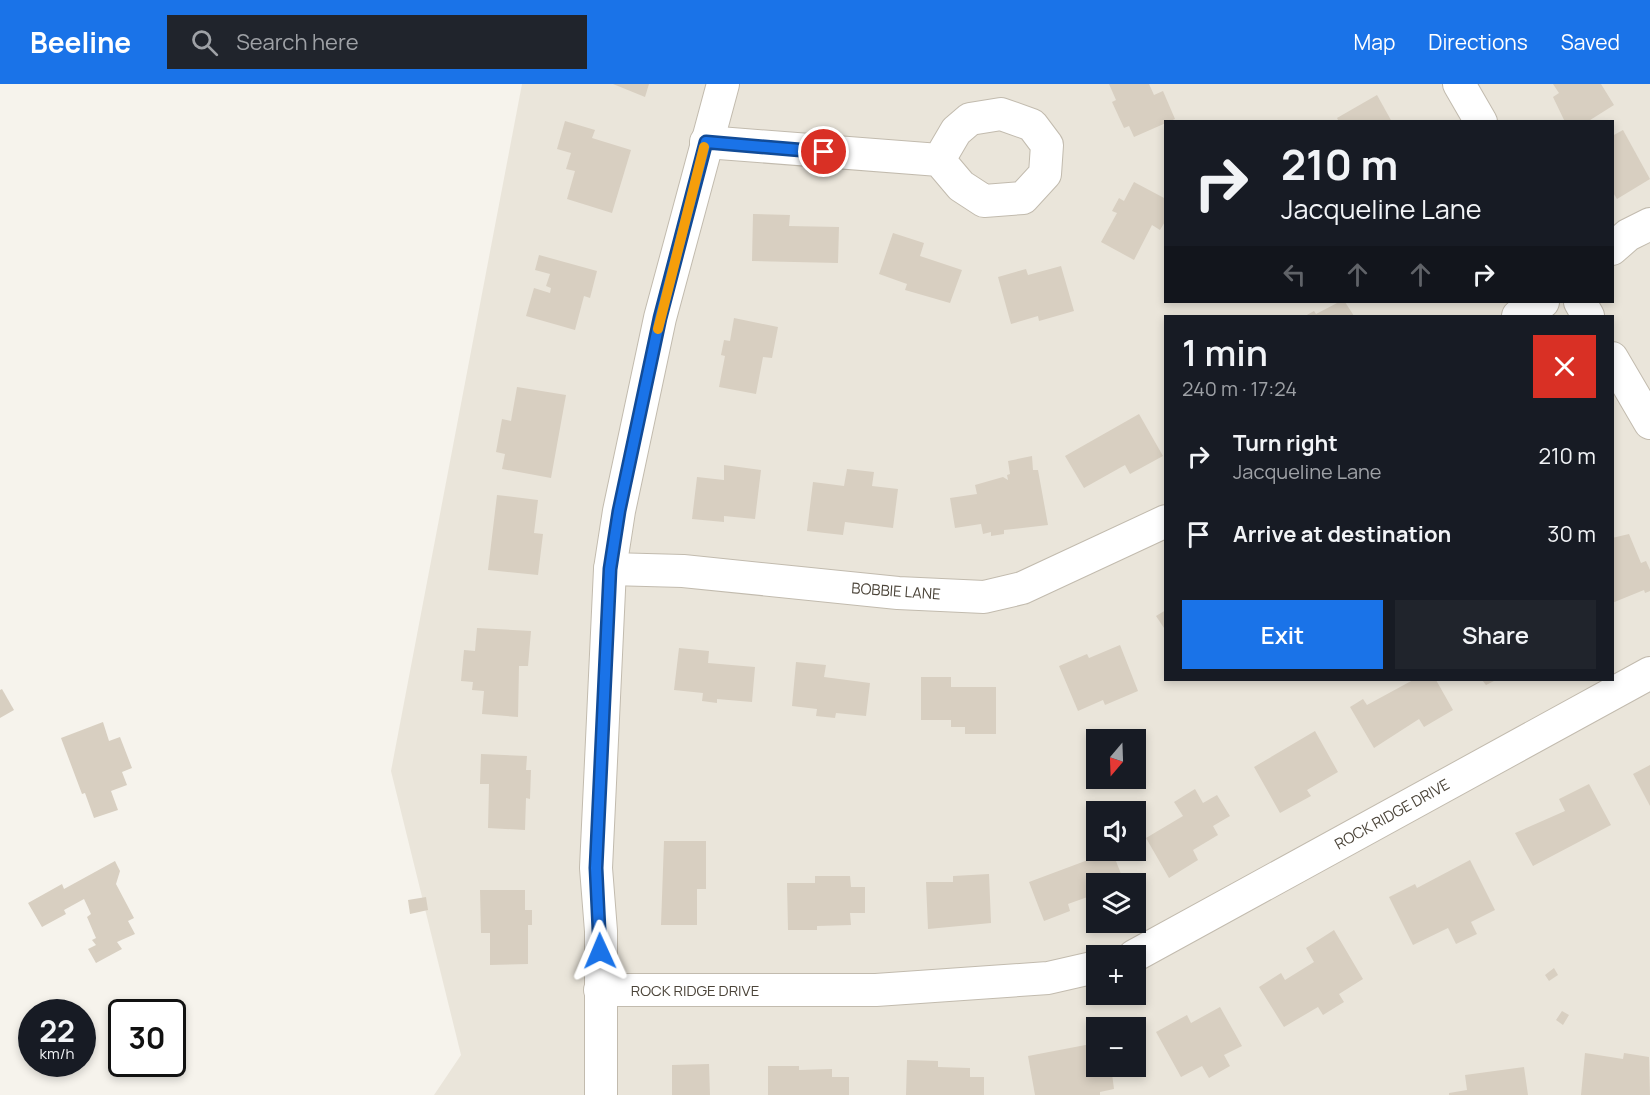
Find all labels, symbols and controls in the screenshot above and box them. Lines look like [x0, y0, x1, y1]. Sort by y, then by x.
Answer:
search box [167, 15, 587, 69]
text: Beeline [30, 23, 131, 61]
icon: search [188, 26, 221, 59]
text: Search here [236, 27, 359, 57]
text: Map [1354, 28, 1395, 56]
text: Directions [1428, 28, 1528, 56]
text: Saved [1561, 28, 1620, 56]
pin [798, 126, 849, 177]
icon: arrive [807, 135, 840, 168]
text: 210 m [1281, 135, 1398, 193]
icon: right [1182, 144, 1260, 222]
text: Jacqueline Lane [1281, 190, 1482, 227]
icon: left [1278, 258, 1311, 291]
icon: ahead [1341, 258, 1374, 291]
icon: ahead [1404, 258, 1437, 291]
icon: right [1467, 258, 1500, 291]
text: 1 min [1182, 328, 1268, 377]
button: close [1533, 335, 1596, 398]
text: 240 m · 17:24 [1182, 375, 1297, 402]
text: Turn right [1233, 428, 1338, 458]
icon: right [1182, 440, 1215, 473]
text: 210 m [1538, 441, 1596, 471]
text: Jacqueline Lane [1233, 458, 1382, 485]
icon: arrive [1182, 518, 1215, 551]
text: Arrive at destination [1233, 519, 1451, 549]
text: 30 m [1547, 519, 1596, 549]
street label: BOBBIE LANE [851, 577, 941, 605]
button: Exit [1182, 600, 1383, 669]
button: Share [1395, 600, 1596, 669]
north arrow [1086, 729, 1146, 789]
map controls [1086, 729, 1146, 1077]
street label: ROCK RIDGE DRIVE [1331, 774, 1453, 854]
button: sound [1086, 801, 1146, 861]
button: layers [1086, 873, 1146, 933]
position arrow [568, 919, 632, 983]
button: + [1086, 945, 1146, 1005]
street label: ROCK RIDGE DRIVE [631, 980, 759, 1001]
speed limit sign: 30 [108, 999, 186, 1077]
text: 22 [39, 1010, 75, 1051]
button: − [1086, 1017, 1146, 1077]
text: km/h [40, 1043, 74, 1064]

